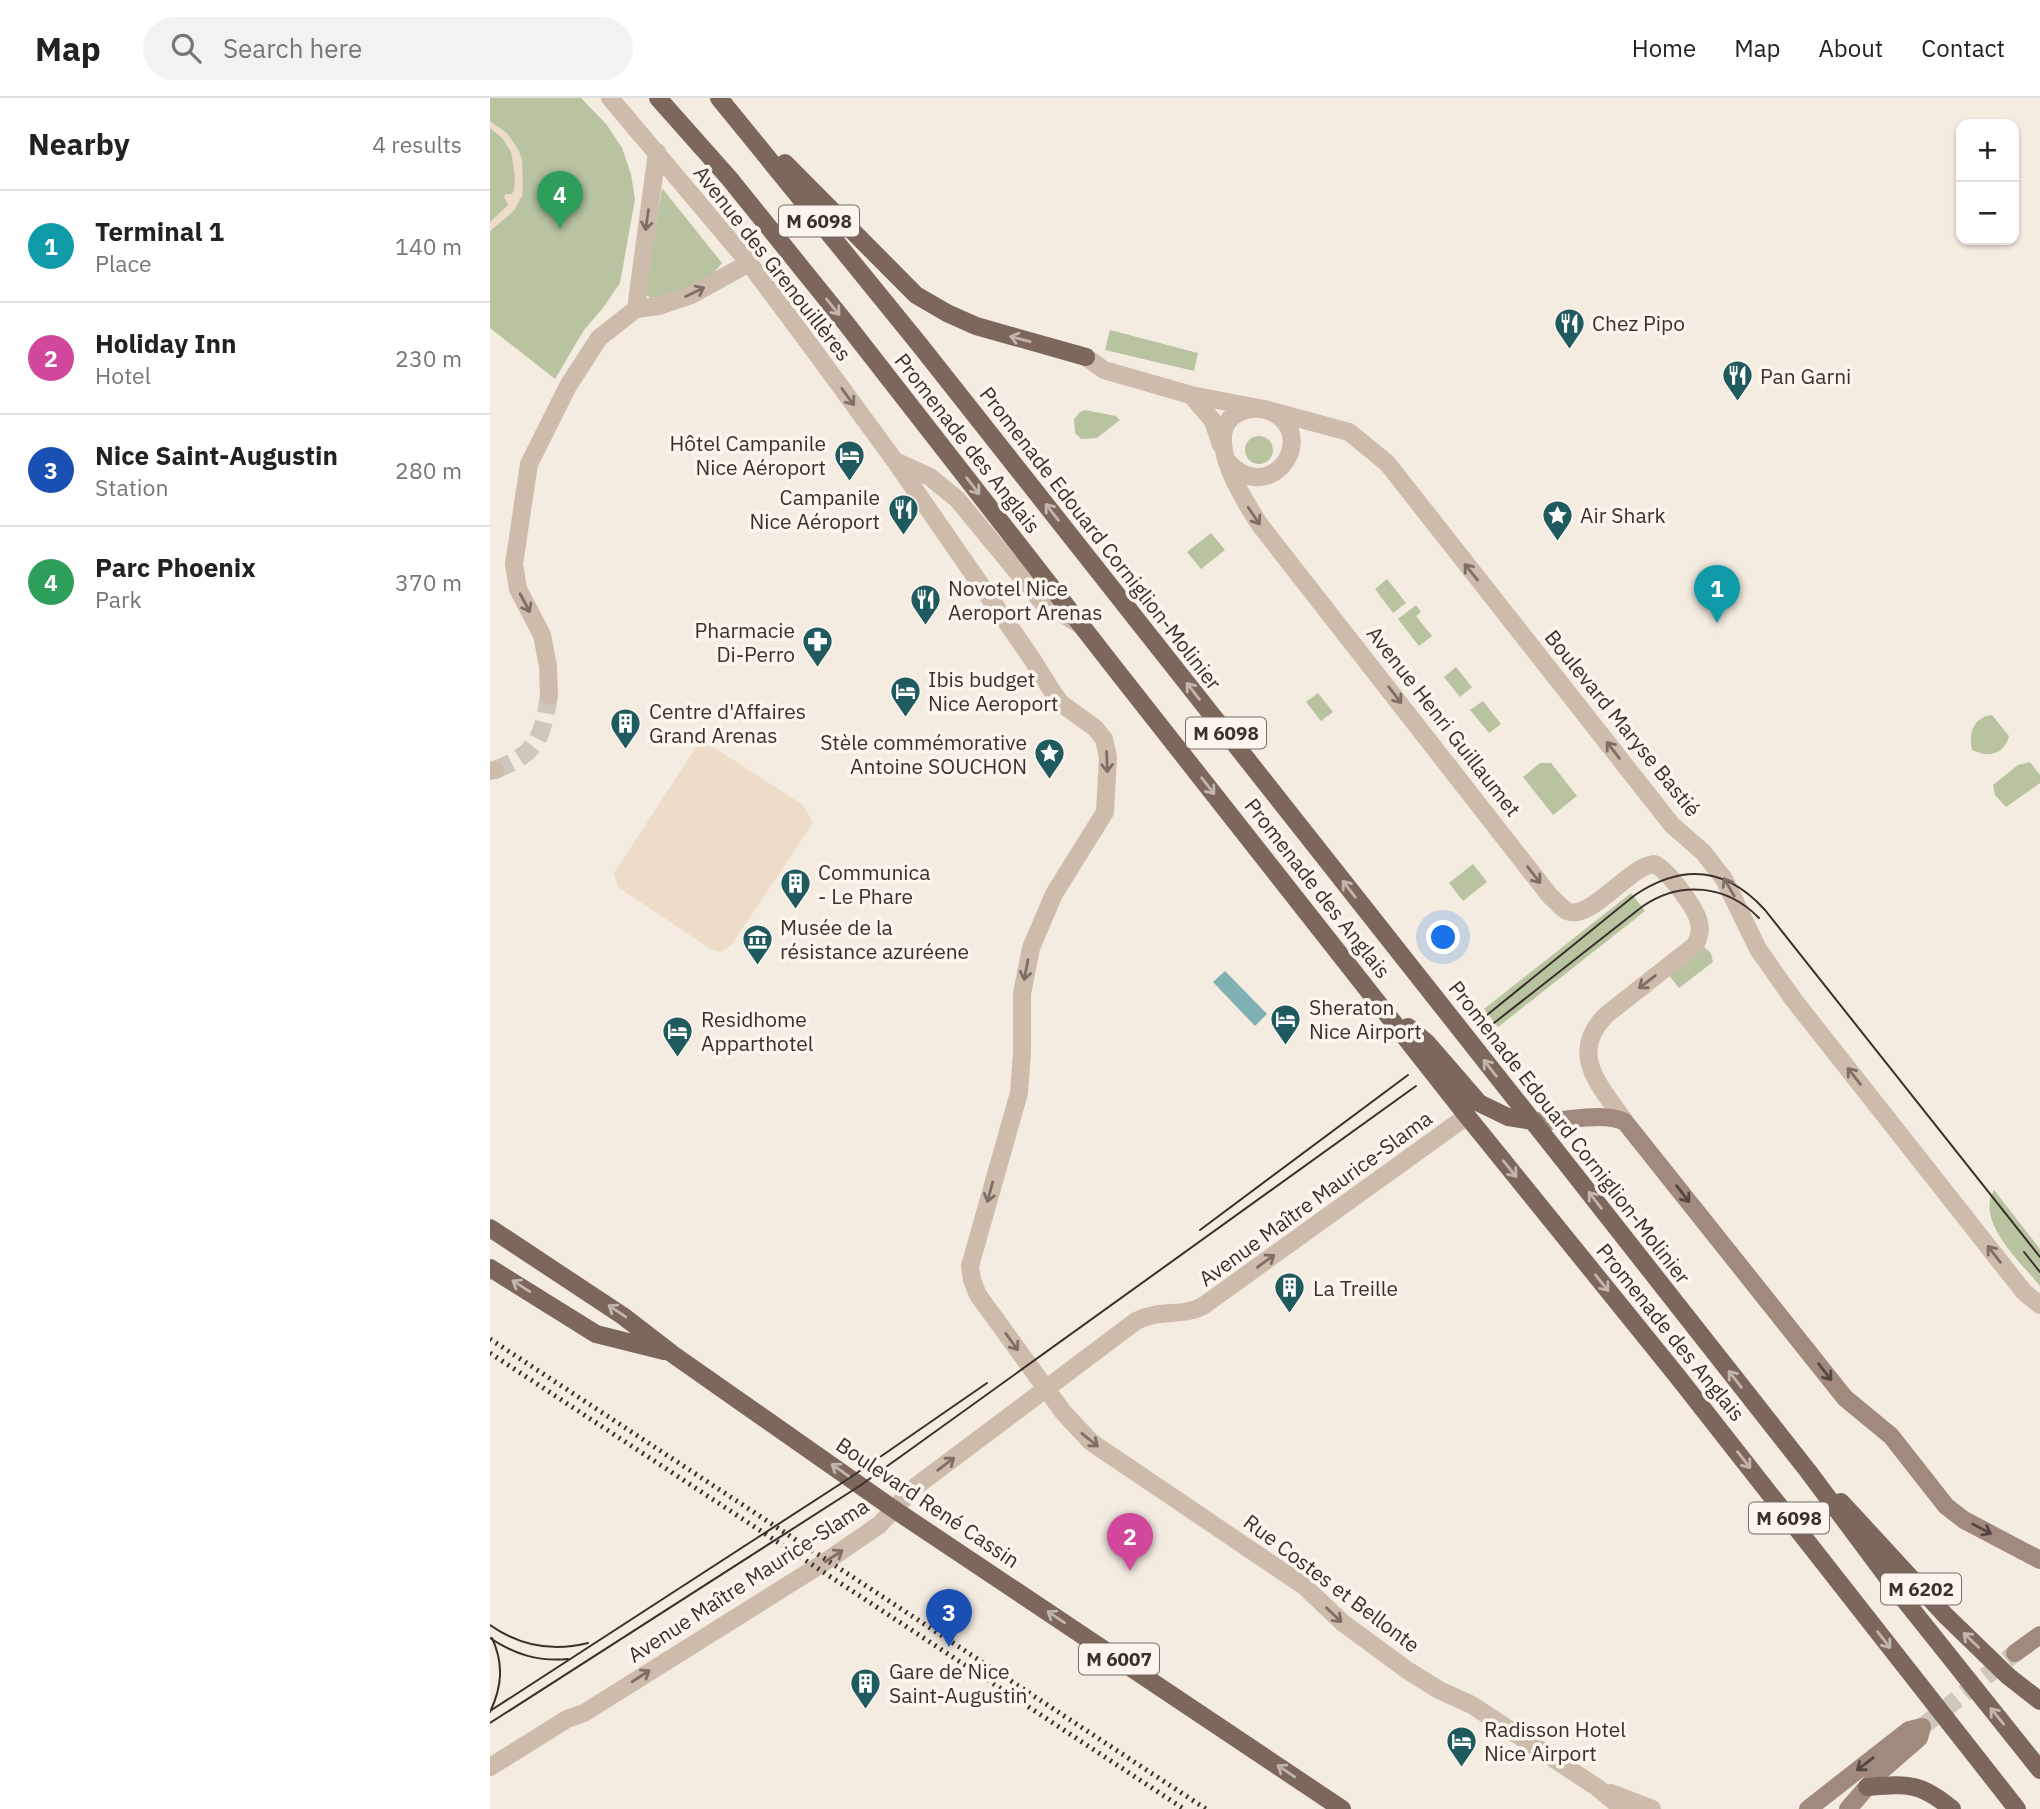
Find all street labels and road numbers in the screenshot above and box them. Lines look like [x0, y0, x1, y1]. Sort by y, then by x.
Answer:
street label: Avenue des Grenouillères [688, 160, 858, 366]
road number: M 6098 [779, 206, 859, 237]
street label: Promenade des Anglais [889, 347, 1047, 539]
street label: Promenade Edouard Corniglion-Molinier [974, 381, 1228, 696]
street label: Avenue Henri Guillaumet [1361, 620, 1527, 822]
street label: Boulevard Maryse Bastié [1539, 624, 1707, 822]
road number: M 6098 [1186, 718, 1266, 748]
street label: Promenade des Anglais [1239, 792, 1397, 984]
street label: Promenade Edouard Corniglion-Molinier [1443, 975, 1697, 1290]
street label: Avenue Maître Maurice-Slama [1193, 1104, 1437, 1292]
street label: Promenade des Anglais [1590, 1237, 1752, 1427]
street label: Boulevard René Cassin [831, 1430, 1025, 1574]
street label: Avenue Maître Maurice-Slama [622, 1491, 874, 1669]
road number: M 6098 [1749, 1502, 1829, 1534]
street label: Rue Costes et Bellonte [1238, 1508, 1426, 1658]
road number: M 6202 [1881, 1574, 1961, 1604]
road number: M 6007 [1079, 1644, 1159, 1674]

